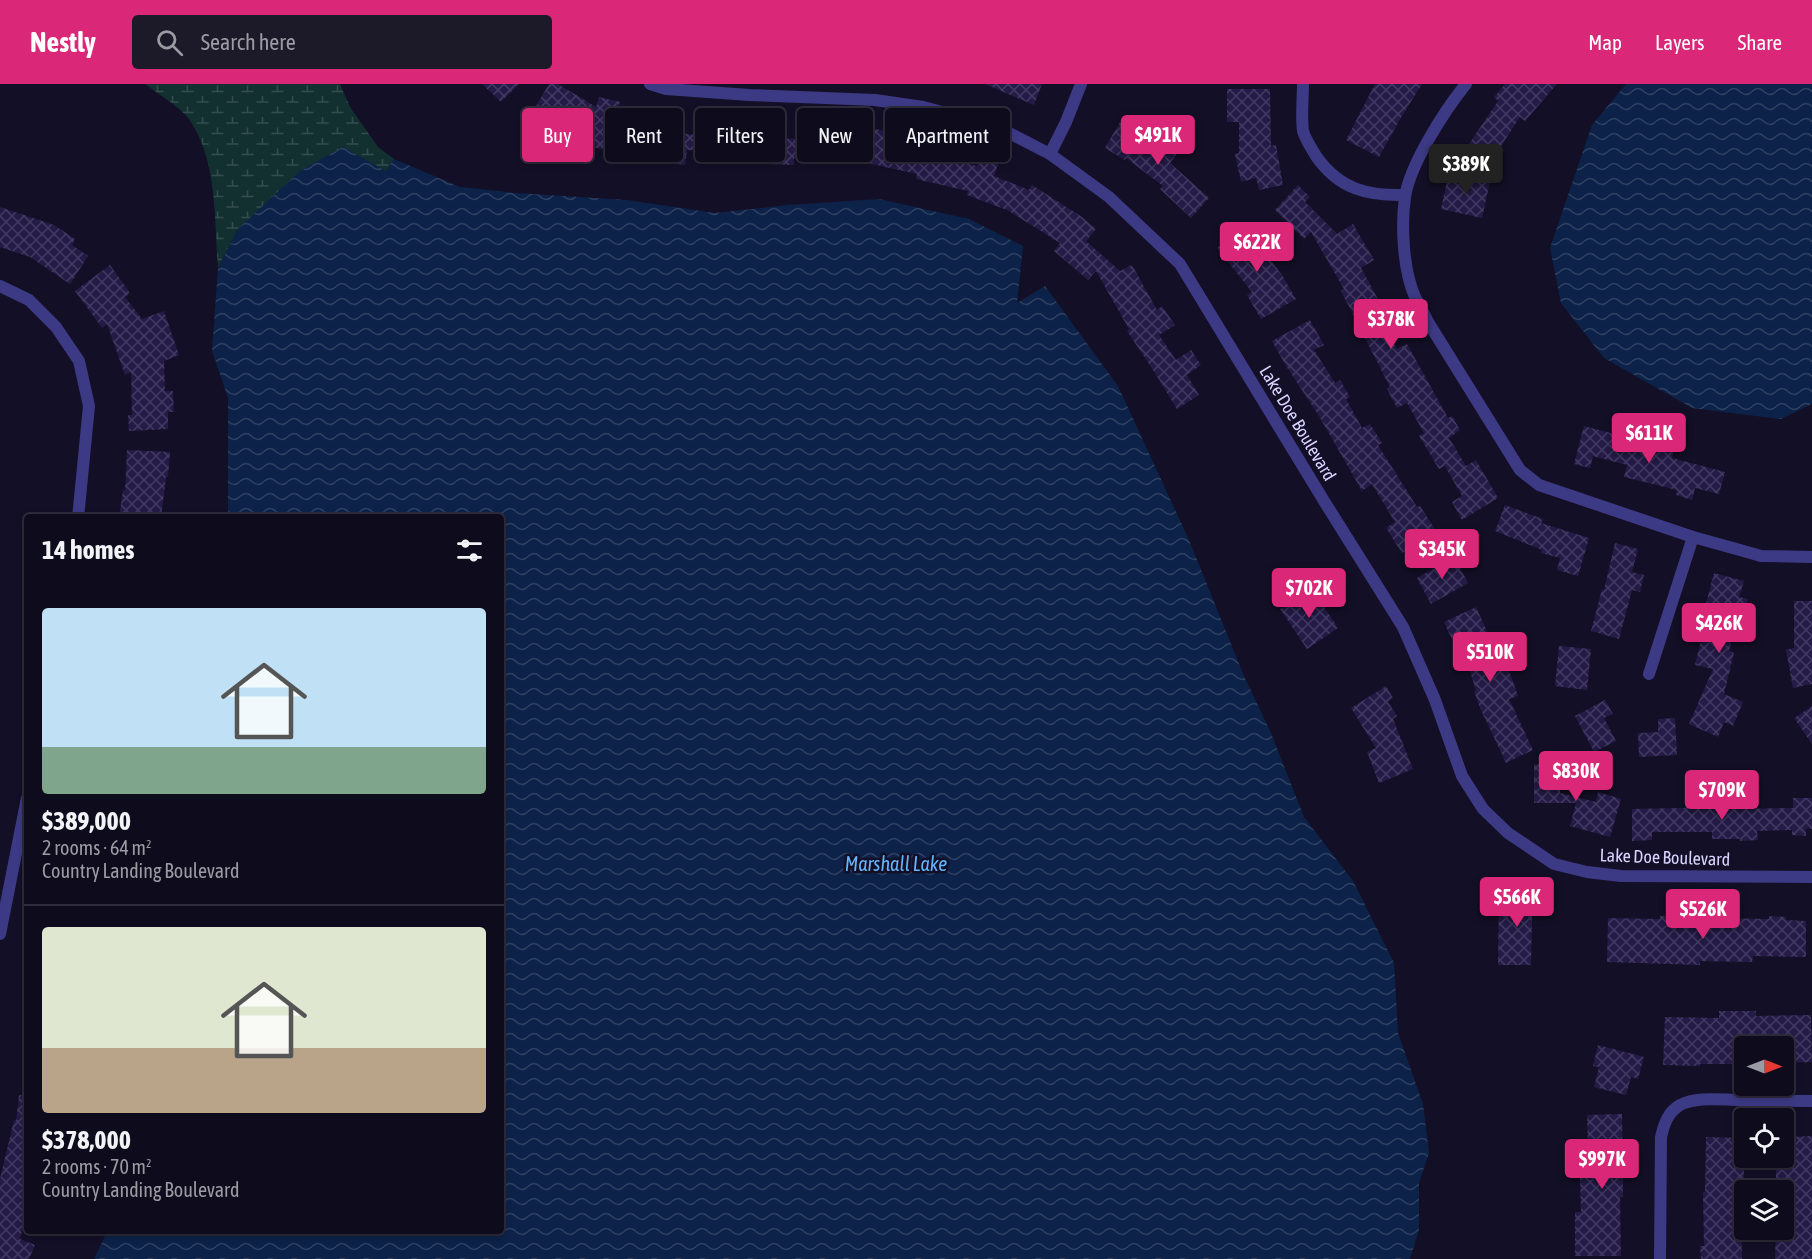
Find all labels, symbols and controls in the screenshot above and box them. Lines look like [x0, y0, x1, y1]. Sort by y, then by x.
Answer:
search box [132, 15, 552, 69]
text: Nestly [30, 26, 96, 58]
icon: search [153, 26, 186, 59]
text: Search here [201, 29, 296, 55]
text: Map [1588, 30, 1622, 54]
text: Layers [1655, 30, 1705, 54]
text: Share [1738, 30, 1782, 54]
chip: Buy [522, 108, 593, 162]
chip: Rent [605, 108, 683, 162]
chip: Filters [695, 108, 785, 162]
chip: New [797, 108, 873, 162]
chip: Apartment [885, 108, 1010, 162]
pin: $491K [1116, 115, 1200, 166]
text: $491K [1135, 123, 1181, 146]
pin: $389K [1424, 144, 1508, 195]
text: $389K [1443, 152, 1489, 175]
pin: $622K [1215, 222, 1299, 273]
text: $622K [1234, 230, 1280, 253]
pin: $378K [1349, 299, 1433, 350]
text: $378K [1368, 307, 1414, 330]
street label: Lake Doe Boulevard [1255, 362, 1341, 484]
pin: $611K [1607, 413, 1691, 464]
text: $611K [1626, 421, 1672, 444]
pin: $345K [1400, 529, 1484, 580]
icon: filters [453, 534, 486, 567]
text: 14 homes [42, 535, 135, 565]
text: $345K [1419, 537, 1465, 560]
pin: $702K [1267, 568, 1351, 619]
text: $702K [1286, 576, 1332, 599]
pin: $426K [1677, 603, 1761, 654]
text: $426K [1696, 611, 1742, 634]
pin: $510K [1448, 632, 1532, 683]
text: $510K [1467, 640, 1513, 663]
icon: home [210, 647, 318, 755]
pin: $830K [1534, 751, 1618, 802]
text: $830K [1553, 759, 1599, 782]
pin: $709K [1680, 770, 1764, 821]
text: $709K [1699, 778, 1745, 801]
text: $389,000 [42, 806, 131, 836]
text: 2 rooms · 64 m² [42, 836, 152, 859]
street label: Lake Doe Boulevard [1599, 844, 1731, 870]
water label: Marshall Lake [845, 852, 947, 875]
text: Country Landing Boulevard [42, 859, 240, 882]
pin: $566K [1475, 877, 1559, 928]
text: $566K [1494, 885, 1540, 908]
pin: $526K [1661, 889, 1745, 940]
text: $526K [1680, 897, 1726, 920]
icon: home [210, 966, 318, 1074]
north arrow [1734, 1036, 1794, 1096]
map controls [1734, 1036, 1794, 1240]
button: locate [1734, 1108, 1794, 1168]
text: $378,000 [42, 1125, 131, 1155]
pin: $997K [1560, 1139, 1644, 1190]
text: $997K [1579, 1147, 1625, 1170]
text: 2 rooms · 70 m² [42, 1155, 152, 1178]
text: Country Landing Boulevard [42, 1178, 240, 1201]
button: layers [1734, 1180, 1794, 1240]

